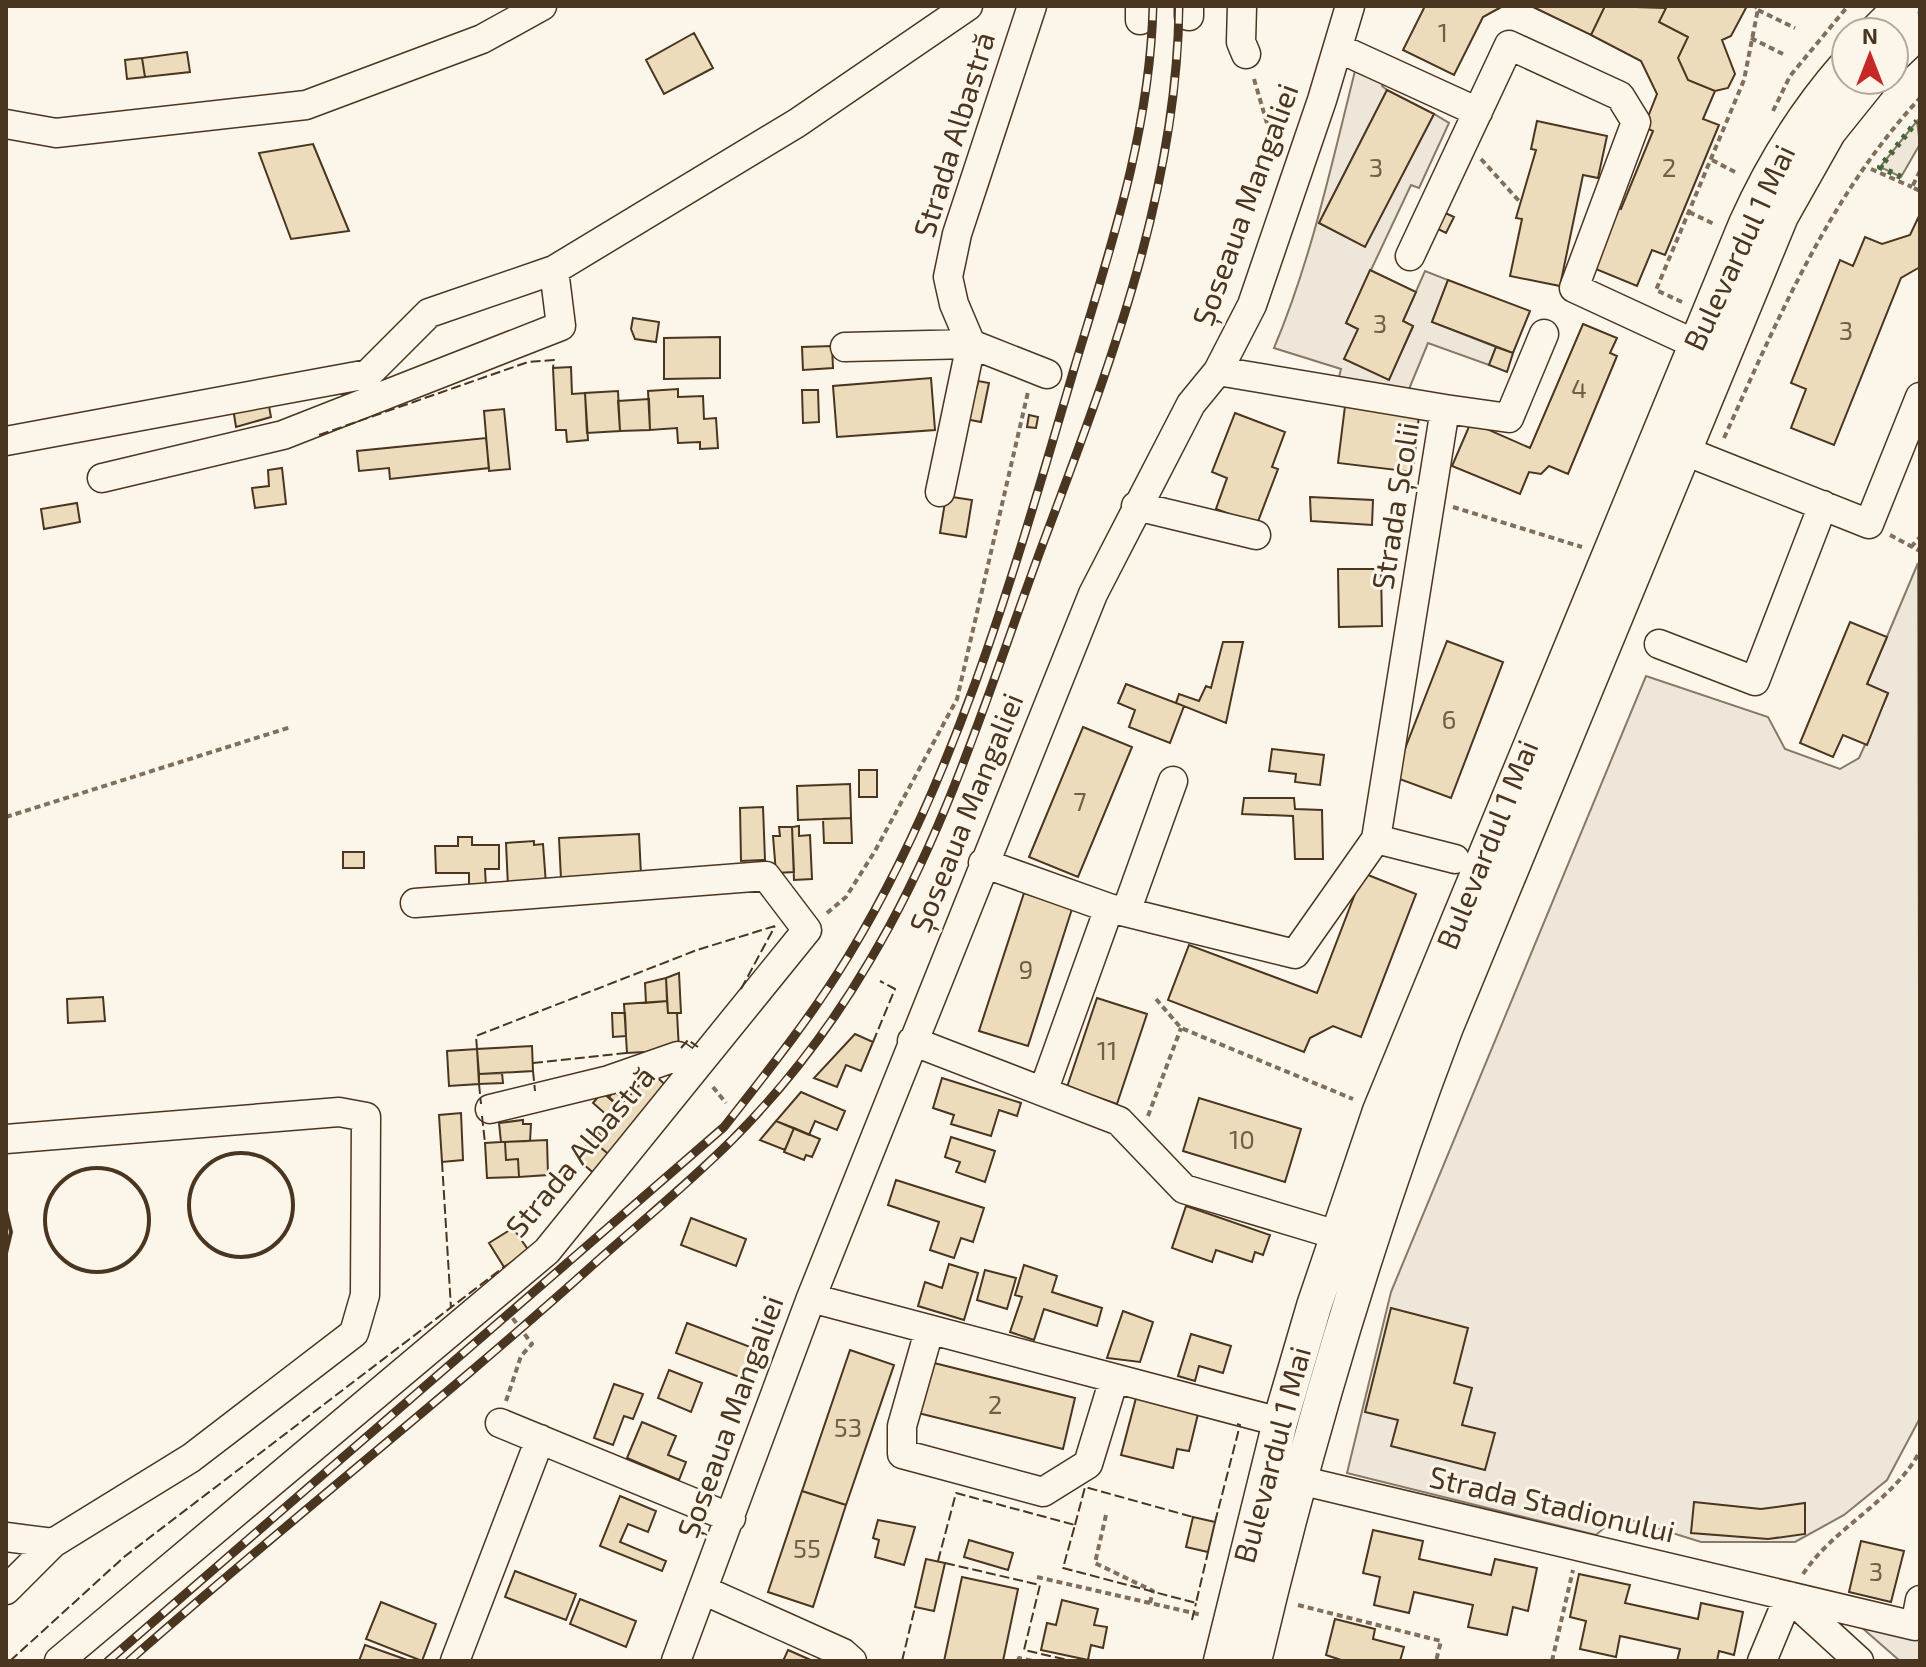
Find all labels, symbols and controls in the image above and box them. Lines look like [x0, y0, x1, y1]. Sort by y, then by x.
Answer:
house number: 1 [1438, 16, 1448, 47]
north arrow [1830, 16, 1910, 96]
text: N [1862, 22, 1878, 48]
street label: Strada Albastră [905, 28, 1001, 241]
street label: Șoseaua Mangaliei [1184, 78, 1307, 331]
street label: Bulevardul 1 Mai [1675, 139, 1802, 356]
house number: 3 [1369, 151, 1383, 182]
house number: 2 [1662, 151, 1676, 182]
house number: 3 [1373, 307, 1387, 338]
house number: 3 [1839, 314, 1853, 345]
house number: 4 [1571, 372, 1587, 403]
street label: Strada Școlii [1363, 419, 1428, 592]
street label: Șoseaua Mangaliei [901, 687, 1032, 938]
house number: 6 [1442, 703, 1456, 734]
street label: Bulevardul 1 Mai [1428, 734, 1545, 954]
house number: 7 [1073, 785, 1087, 816]
house number: 9 [1019, 953, 1033, 984]
house number: 11 [1097, 1034, 1117, 1065]
street label: Strada Albastră [497, 1058, 662, 1244]
house number: 10 [1229, 1123, 1255, 1154]
street label: Șoseaua Mangaliei [669, 1290, 792, 1543]
street label: Bulevardul 1 Mai [1225, 1342, 1317, 1567]
house number: 2 [988, 1388, 1002, 1419]
house number: 53 [834, 1411, 862, 1442]
street label: Strada Stadionului [1426, 1457, 1679, 1549]
house number: 55 [793, 1532, 821, 1563]
house number: 3 [1869, 1555, 1883, 1586]

